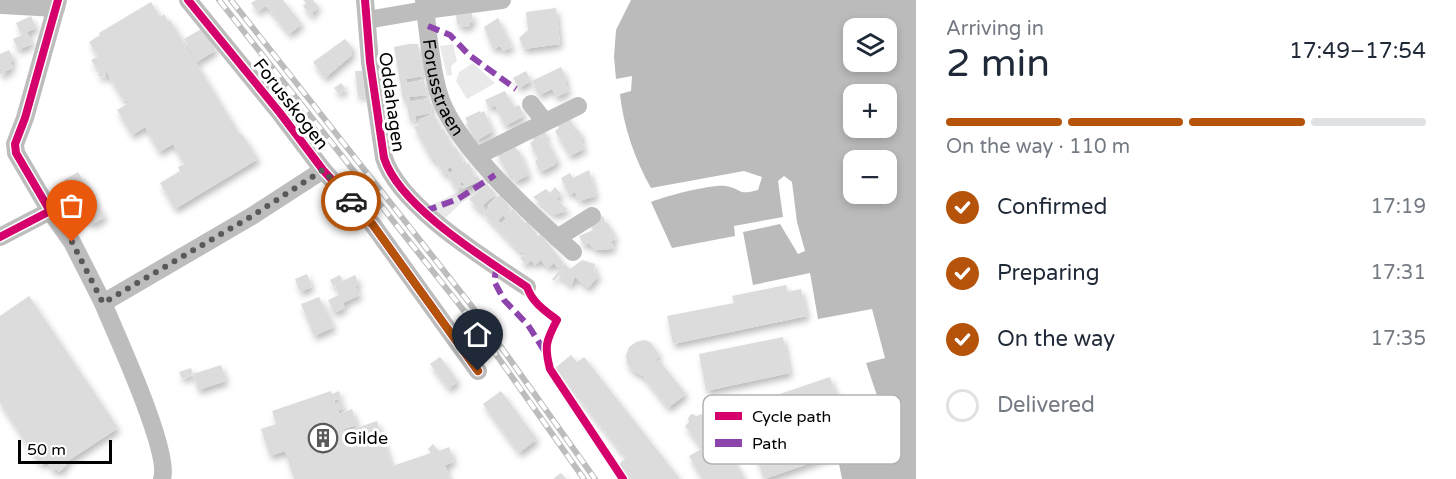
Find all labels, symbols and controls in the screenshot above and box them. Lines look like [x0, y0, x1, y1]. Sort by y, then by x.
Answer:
text: Arriving in [946, 17, 1044, 41]
map controls [843, 18, 897, 204]
button: layers [843, 18, 897, 72]
street label: Forusstraen [418, 38, 469, 140]
text: 17:49–17:54 [1289, 38, 1426, 64]
text: 2 min [946, 40, 1050, 87]
street label: Oddahagen [374, 51, 410, 153]
street label: Forusskogen [249, 54, 333, 154]
button: + [843, 84, 897, 138]
text: On the way · 110 m [946, 135, 1130, 159]
button: − [843, 150, 897, 204]
courier [321, 171, 381, 231]
pin [46, 180, 97, 242]
icon: car [335, 185, 368, 218]
icon: bag [55, 189, 88, 222]
icon: check [946, 191, 979, 224]
text: Confirmed [997, 194, 1107, 220]
text: 17:19 [1371, 195, 1426, 219]
icon: check [946, 257, 979, 290]
text: Preparing [997, 260, 1100, 286]
text: 17:31 [1371, 261, 1426, 285]
pin [452, 309, 503, 371]
icon: home [461, 318, 494, 351]
icon: check [946, 323, 979, 356]
text: On the way [997, 326, 1115, 352]
text: 17:35 [1371, 327, 1426, 351]
text: Delivered [997, 392, 1095, 418]
legend [703, 395, 901, 464]
text: Cycle path [752, 407, 831, 427]
building icon: Gilde [307, 422, 339, 454]
place label: Gilde [344, 427, 388, 449]
text: Path [752, 434, 787, 454]
scale bar [18, 437, 112, 464]
text: 50 m [27, 440, 66, 460]

